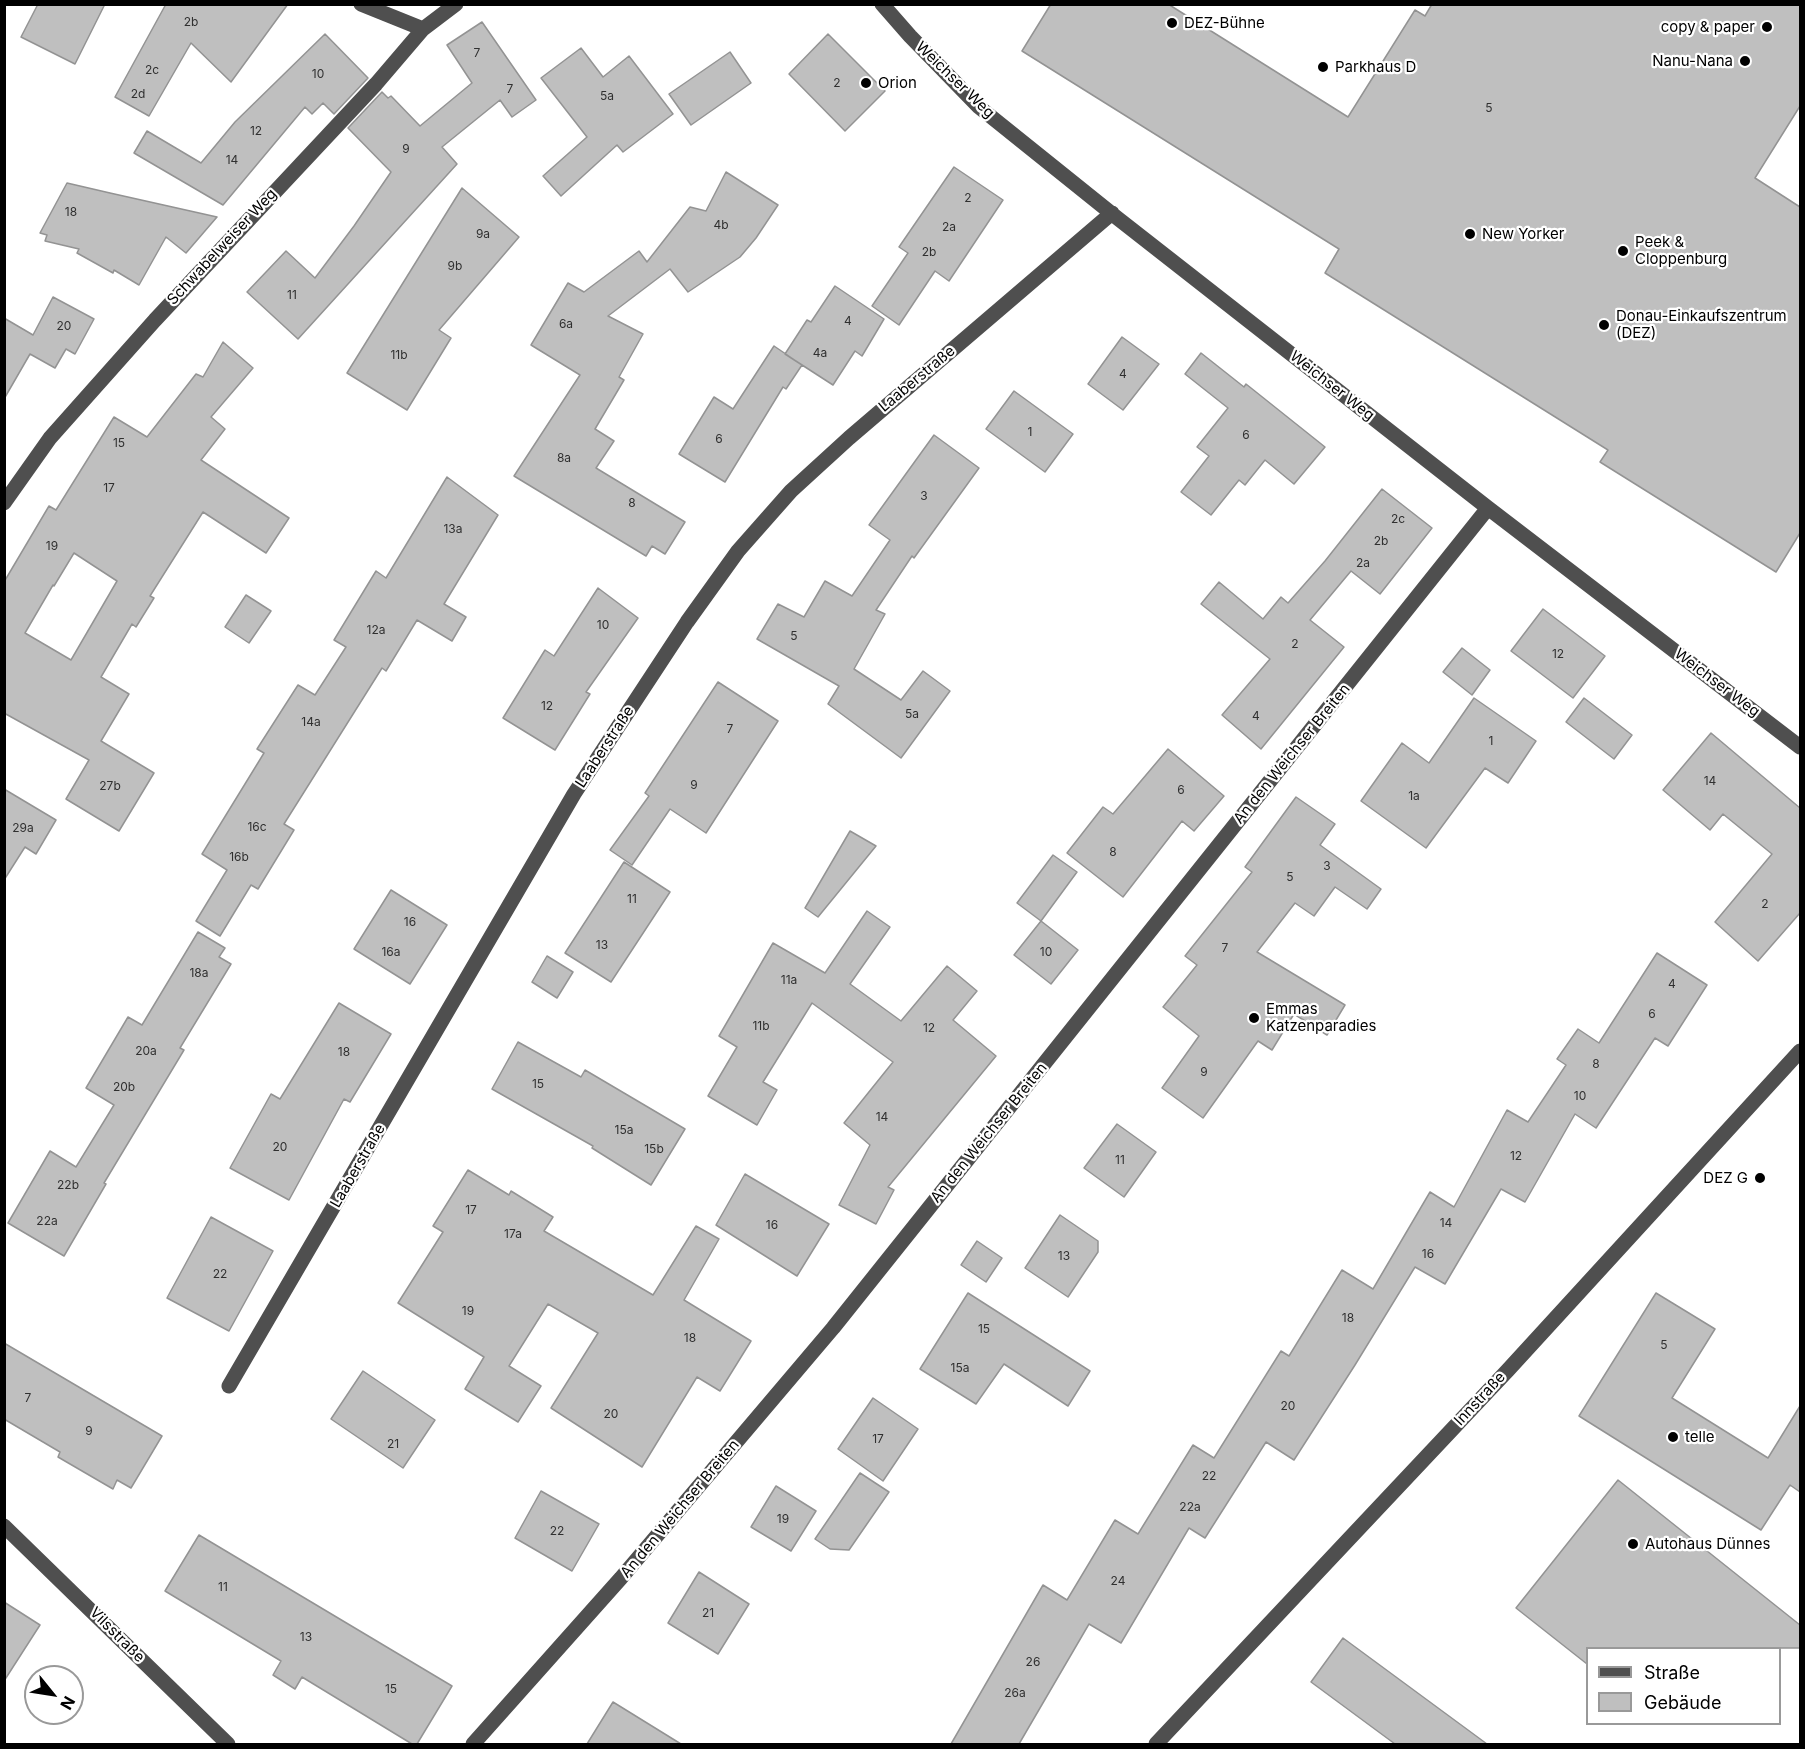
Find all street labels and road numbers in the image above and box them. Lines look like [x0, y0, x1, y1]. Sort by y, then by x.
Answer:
street label: Weichser Weg [912, 38, 998, 122]
street label: Schwabelweiser Weg [164, 185, 280, 309]
street label: Laaberstraße [875, 342, 959, 416]
street label: Weichser Weg [1286, 347, 1378, 425]
street label: Weichser Weg [1671, 645, 1763, 721]
street label: An den Weichser Breiten [1230, 680, 1354, 828]
street label: Laaberstraße [572, 703, 638, 791]
street label: An den Weichser Breiten [927, 1059, 1051, 1207]
street label: Laaberstraße [327, 1121, 389, 1211]
street label: Innstraße [1451, 1368, 1509, 1430]
street label: An den Weichser Breiten [617, 1436, 743, 1582]
street label: Vilsstraße [86, 1604, 148, 1666]

